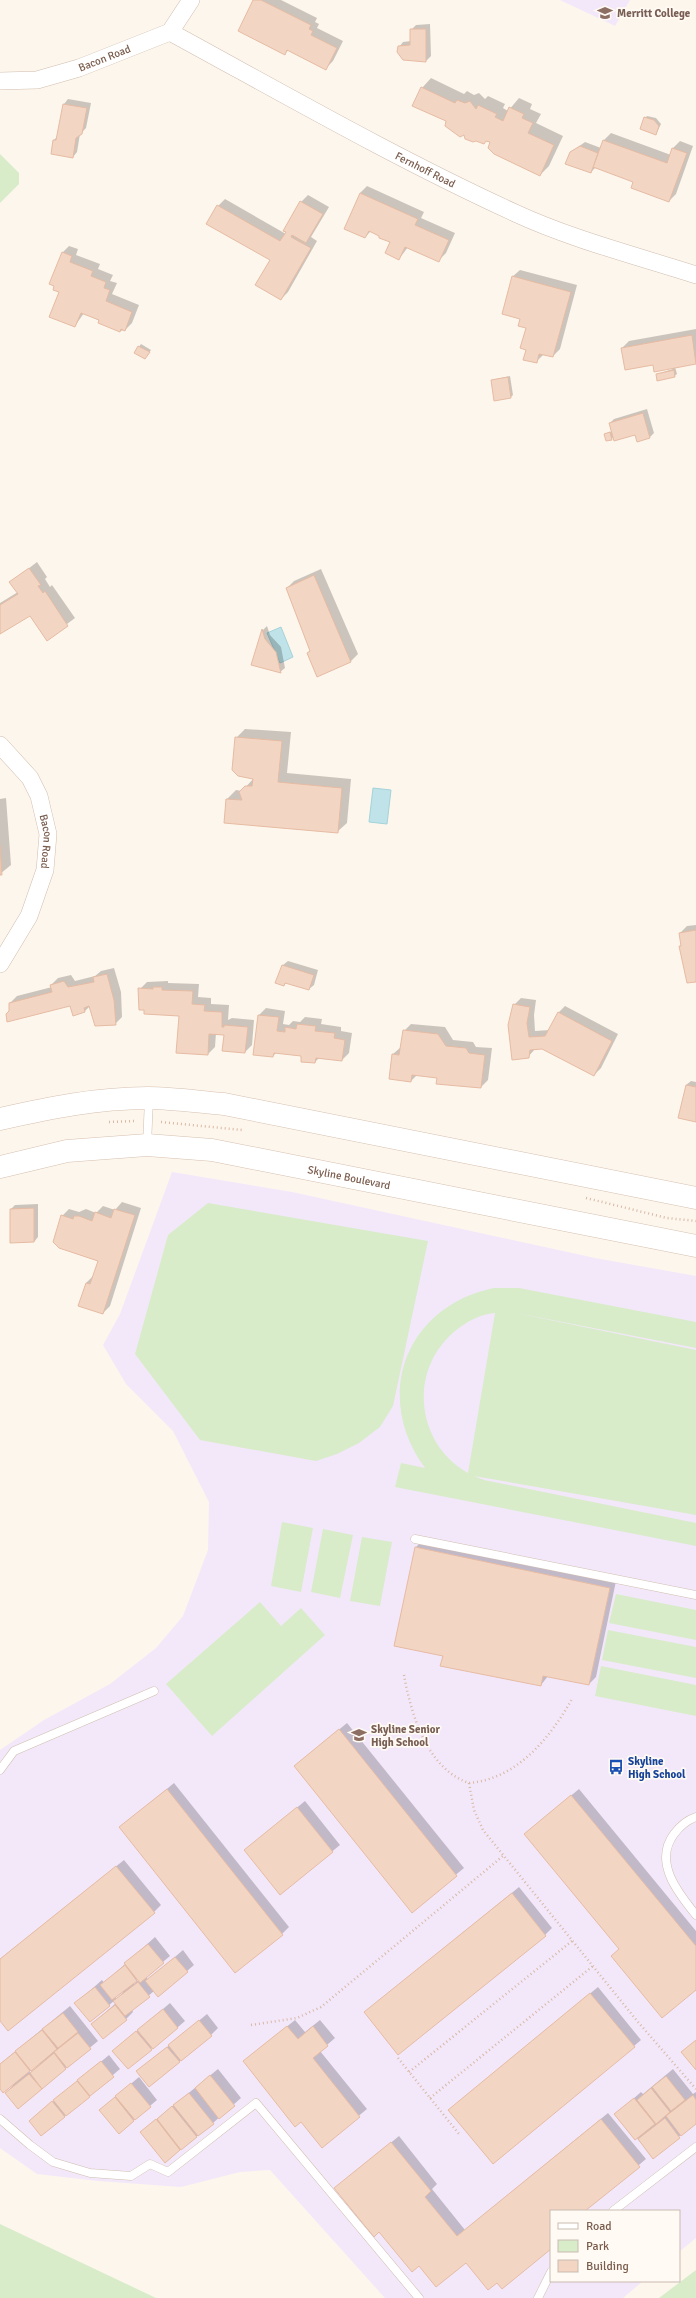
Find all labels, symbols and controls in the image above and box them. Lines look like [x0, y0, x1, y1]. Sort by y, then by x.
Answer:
school or university icon: Merritt College [596, 4, 614, 22]
place label: Merritt College [617, 7, 691, 20]
street label: Bacon Road [77, 42, 133, 75]
street label: Fernhoff Road [393, 149, 457, 191]
street label: Bacon Road [37, 813, 55, 869]
street label: Skyline Boulevard [306, 1163, 392, 1192]
place label: Skyline Senior High School [371, 1723, 440, 1749]
school or university icon: Skyline Senior High School [350, 1726, 368, 1744]
place label: Skyline High School [628, 1755, 686, 1781]
bus stop icon: Skyline High School [607, 1758, 625, 1776]
legend [550, 2210, 680, 2282]
text: Road [586, 2219, 612, 2234]
text: Park [586, 2239, 609, 2254]
text: Building [586, 2259, 629, 2274]

